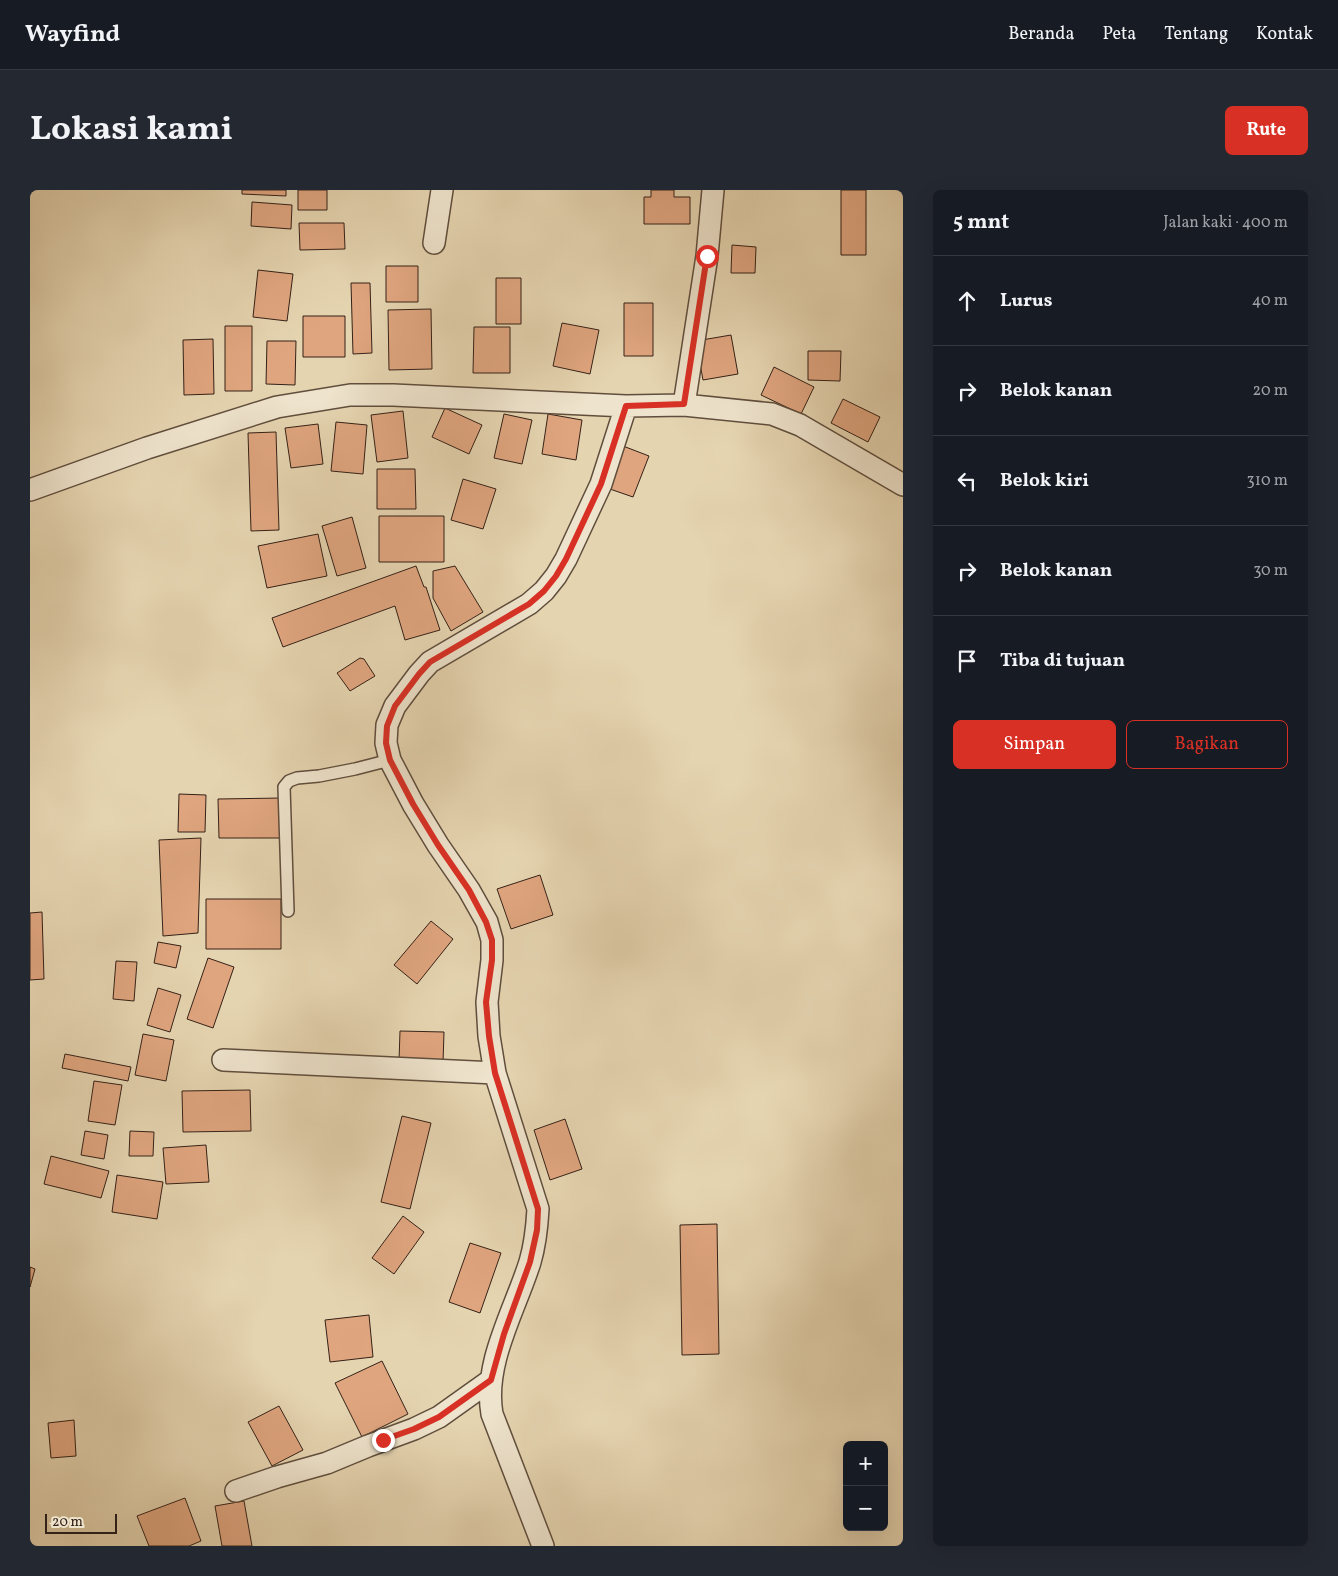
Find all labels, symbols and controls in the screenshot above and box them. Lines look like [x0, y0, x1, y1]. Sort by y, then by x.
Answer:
text: Wayfind [25, 18, 120, 52]
text: Beranda [1008, 22, 1074, 47]
text: Peta [1102, 22, 1136, 47]
text: Tentang [1164, 22, 1228, 47]
text: Kontak [1256, 22, 1313, 47]
text: Lokasi kami [30, 106, 233, 154]
button: Rute [1225, 106, 1308, 155]
text: 5 mnt [953, 208, 1009, 237]
text: Jalan kaki · 400 m [1163, 212, 1288, 234]
route start [696, 245, 719, 268]
icon: ahead [953, 287, 981, 315]
text: Lurus [1000, 288, 1052, 314]
text: 40 m [1252, 290, 1288, 312]
icon: right [953, 377, 981, 405]
text: Belok kanan [1000, 378, 1112, 404]
text: 20 m [1253, 380, 1288, 402]
icon: left [953, 467, 981, 495]
text: Belok kiri [1000, 468, 1089, 494]
text: 310 m [1247, 470, 1288, 492]
icon: right [953, 557, 981, 585]
text: Belok kanan [1000, 558, 1112, 584]
text: 30 m [1253, 560, 1288, 582]
icon: arrive [953, 647, 981, 675]
text: Tiba di tujuan [1000, 648, 1125, 674]
button: Simpan [953, 720, 1116, 769]
button: Bagikan [1126, 720, 1288, 769]
route end [372, 1429, 395, 1452]
map controls [843, 1441, 888, 1531]
button: + [843, 1441, 888, 1486]
button: − [843, 1486, 888, 1531]
scale bar [45, 1511, 118, 1534]
text: 20 m [52, 1513, 83, 1532]

